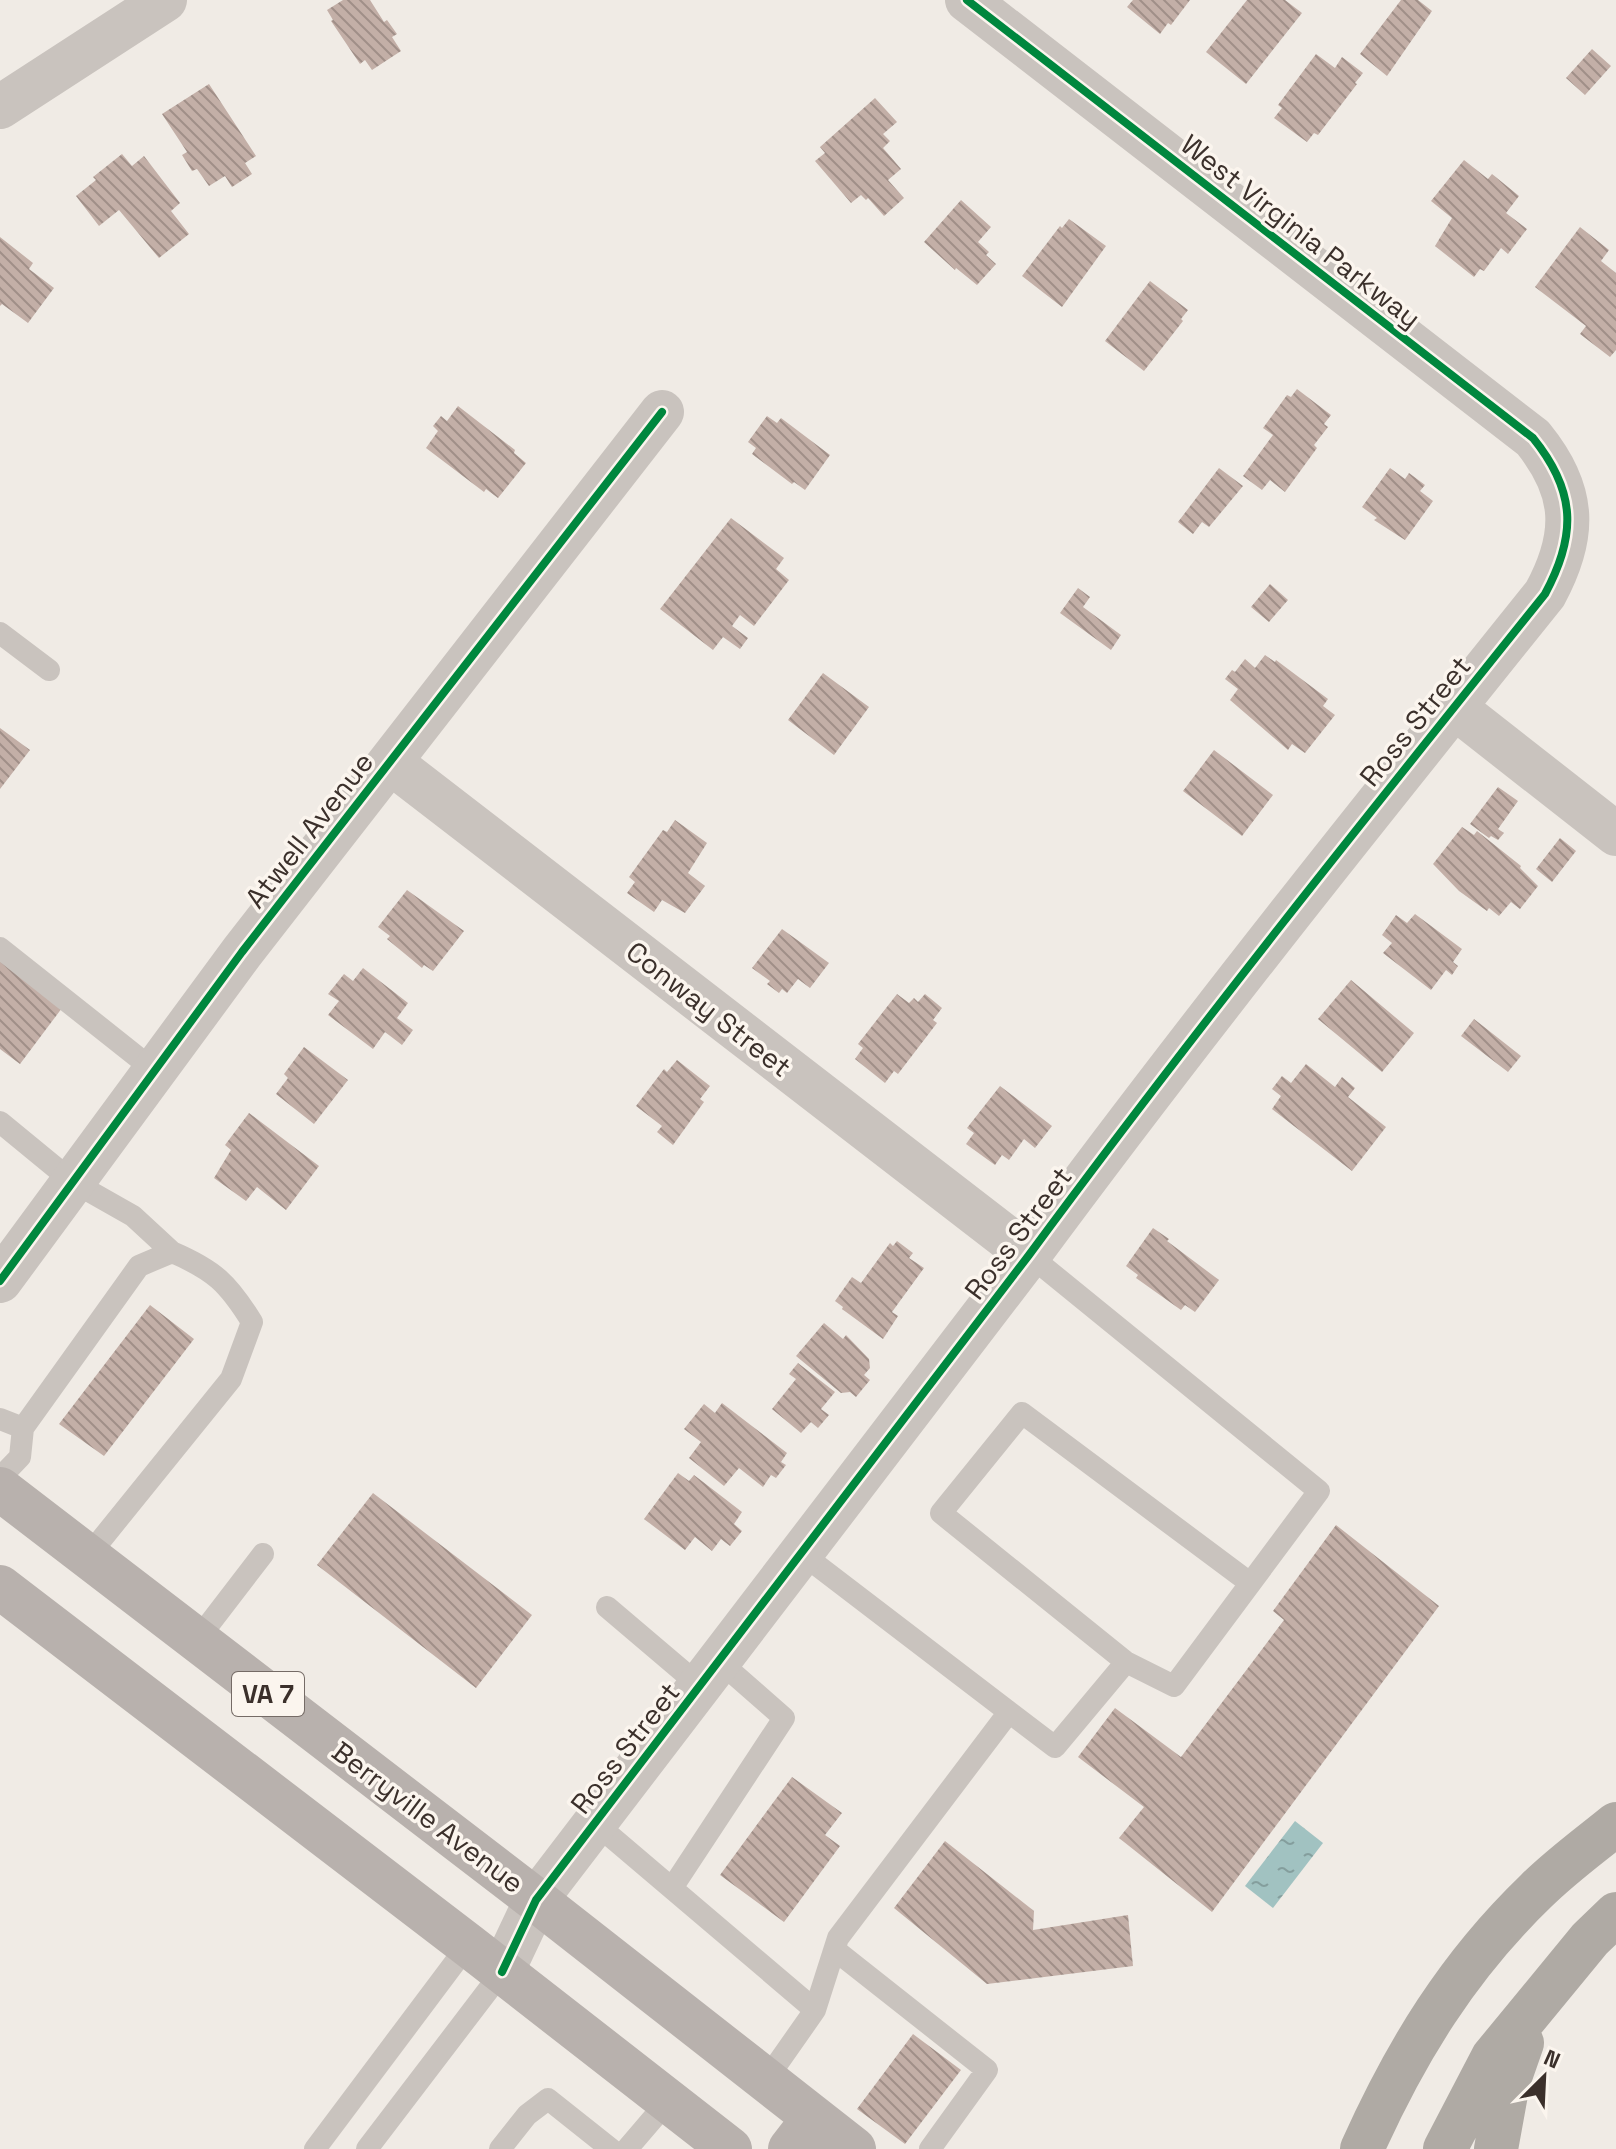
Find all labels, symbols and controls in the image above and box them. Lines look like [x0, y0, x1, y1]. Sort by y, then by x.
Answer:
street label: West Virginia Parkway [1174, 126, 1428, 336]
street label: Ross Street [1352, 649, 1478, 793]
street label: Atwell Avenue [237, 745, 381, 915]
street label: Conway Street [619, 933, 799, 1085]
street label: Ross Street [956, 1159, 1080, 1307]
road number: VA 7 [232, 1672, 304, 1716]
street label: Ross Street [562, 1675, 688, 1821]
street label: Berryville Avenue [325, 1733, 531, 1901]
north arrow [1504, 2037, 1584, 2117]
text: N [1540, 2043, 1565, 2075]

